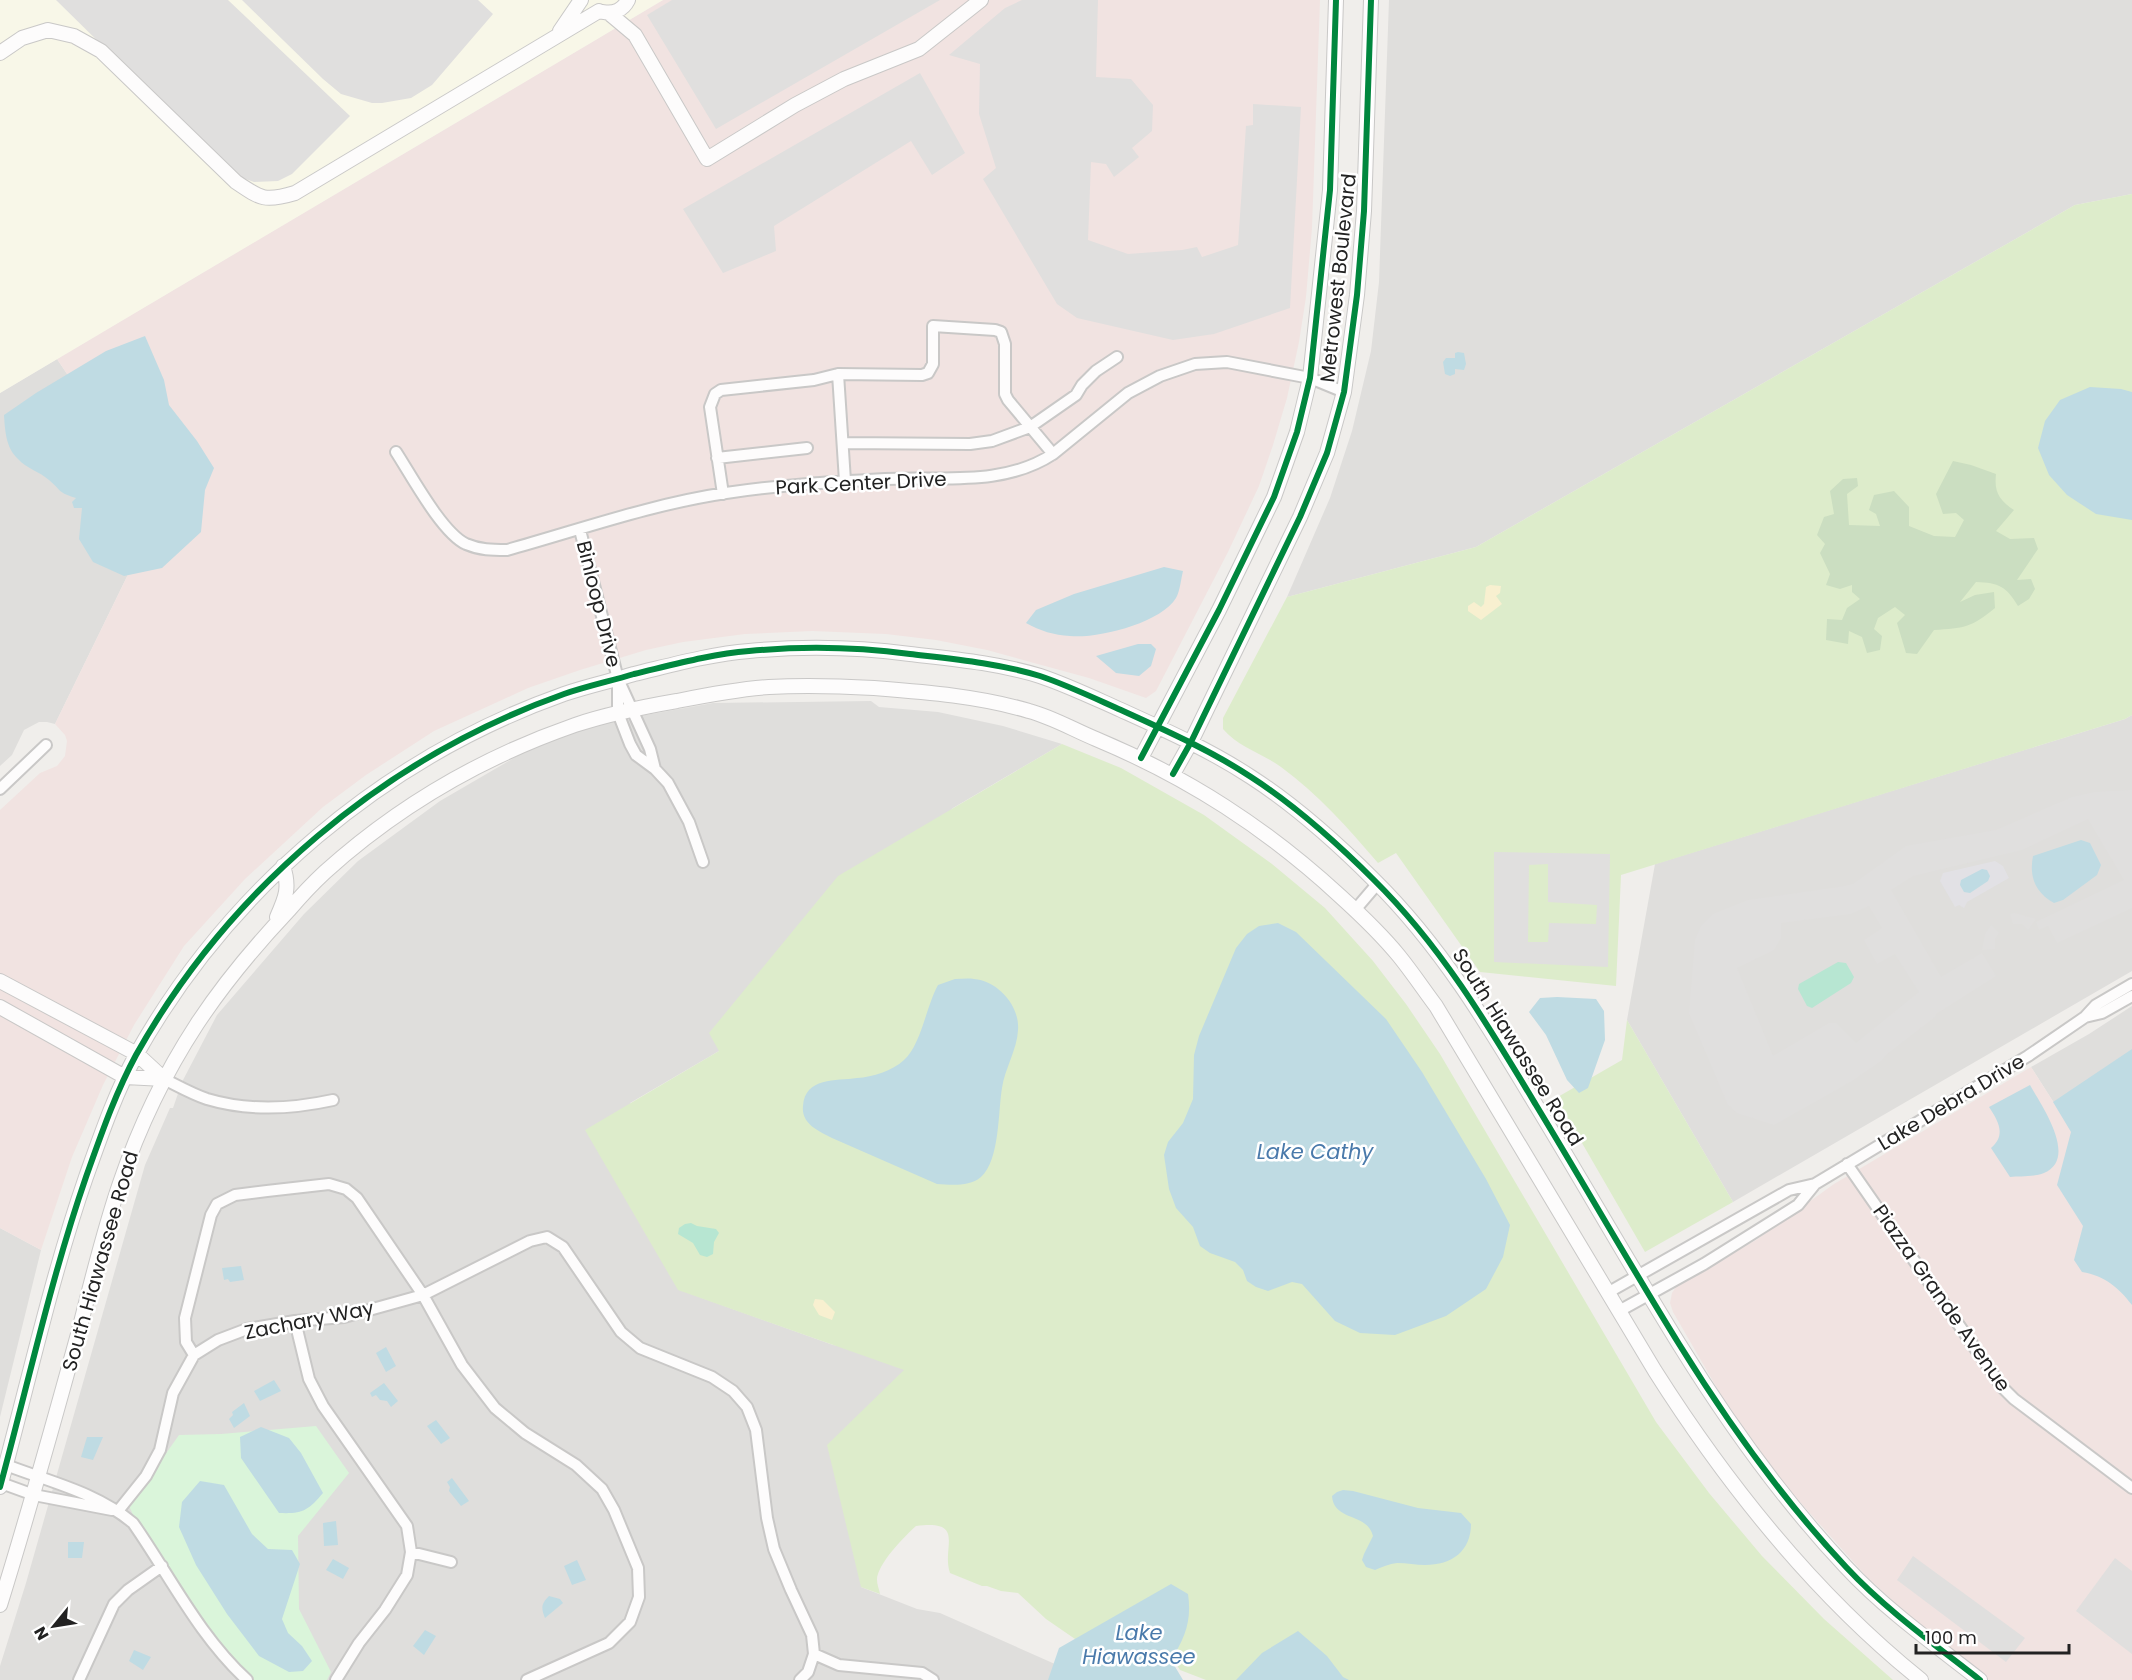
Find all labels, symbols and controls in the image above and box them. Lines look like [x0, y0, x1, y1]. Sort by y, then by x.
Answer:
street label: Metrowest Boulevard [1313, 172, 1363, 384]
street label: Park Center Drive [775, 465, 947, 501]
street label: Binloop Drive [570, 538, 628, 670]
street label: South Hiawassee Road [1446, 943, 1590, 1151]
street label: Lake Debra Drive [1872, 1047, 2030, 1157]
water label: Lake Cathy [1257, 1137, 1375, 1166]
street label: South Hiawassee Road [55, 1148, 145, 1374]
street label: Piazza Grande Avenue [1867, 1199, 2017, 1397]
street label: Zachary Way [242, 1294, 376, 1346]
north arrow [24, 1596, 84, 1656]
scale bar [1916, 1617, 2069, 1655]
water label: Lake Hiawassee [1082, 1618, 1196, 1671]
text: N [28, 1622, 54, 1644]
text: 100 m [1925, 1625, 1977, 1650]

